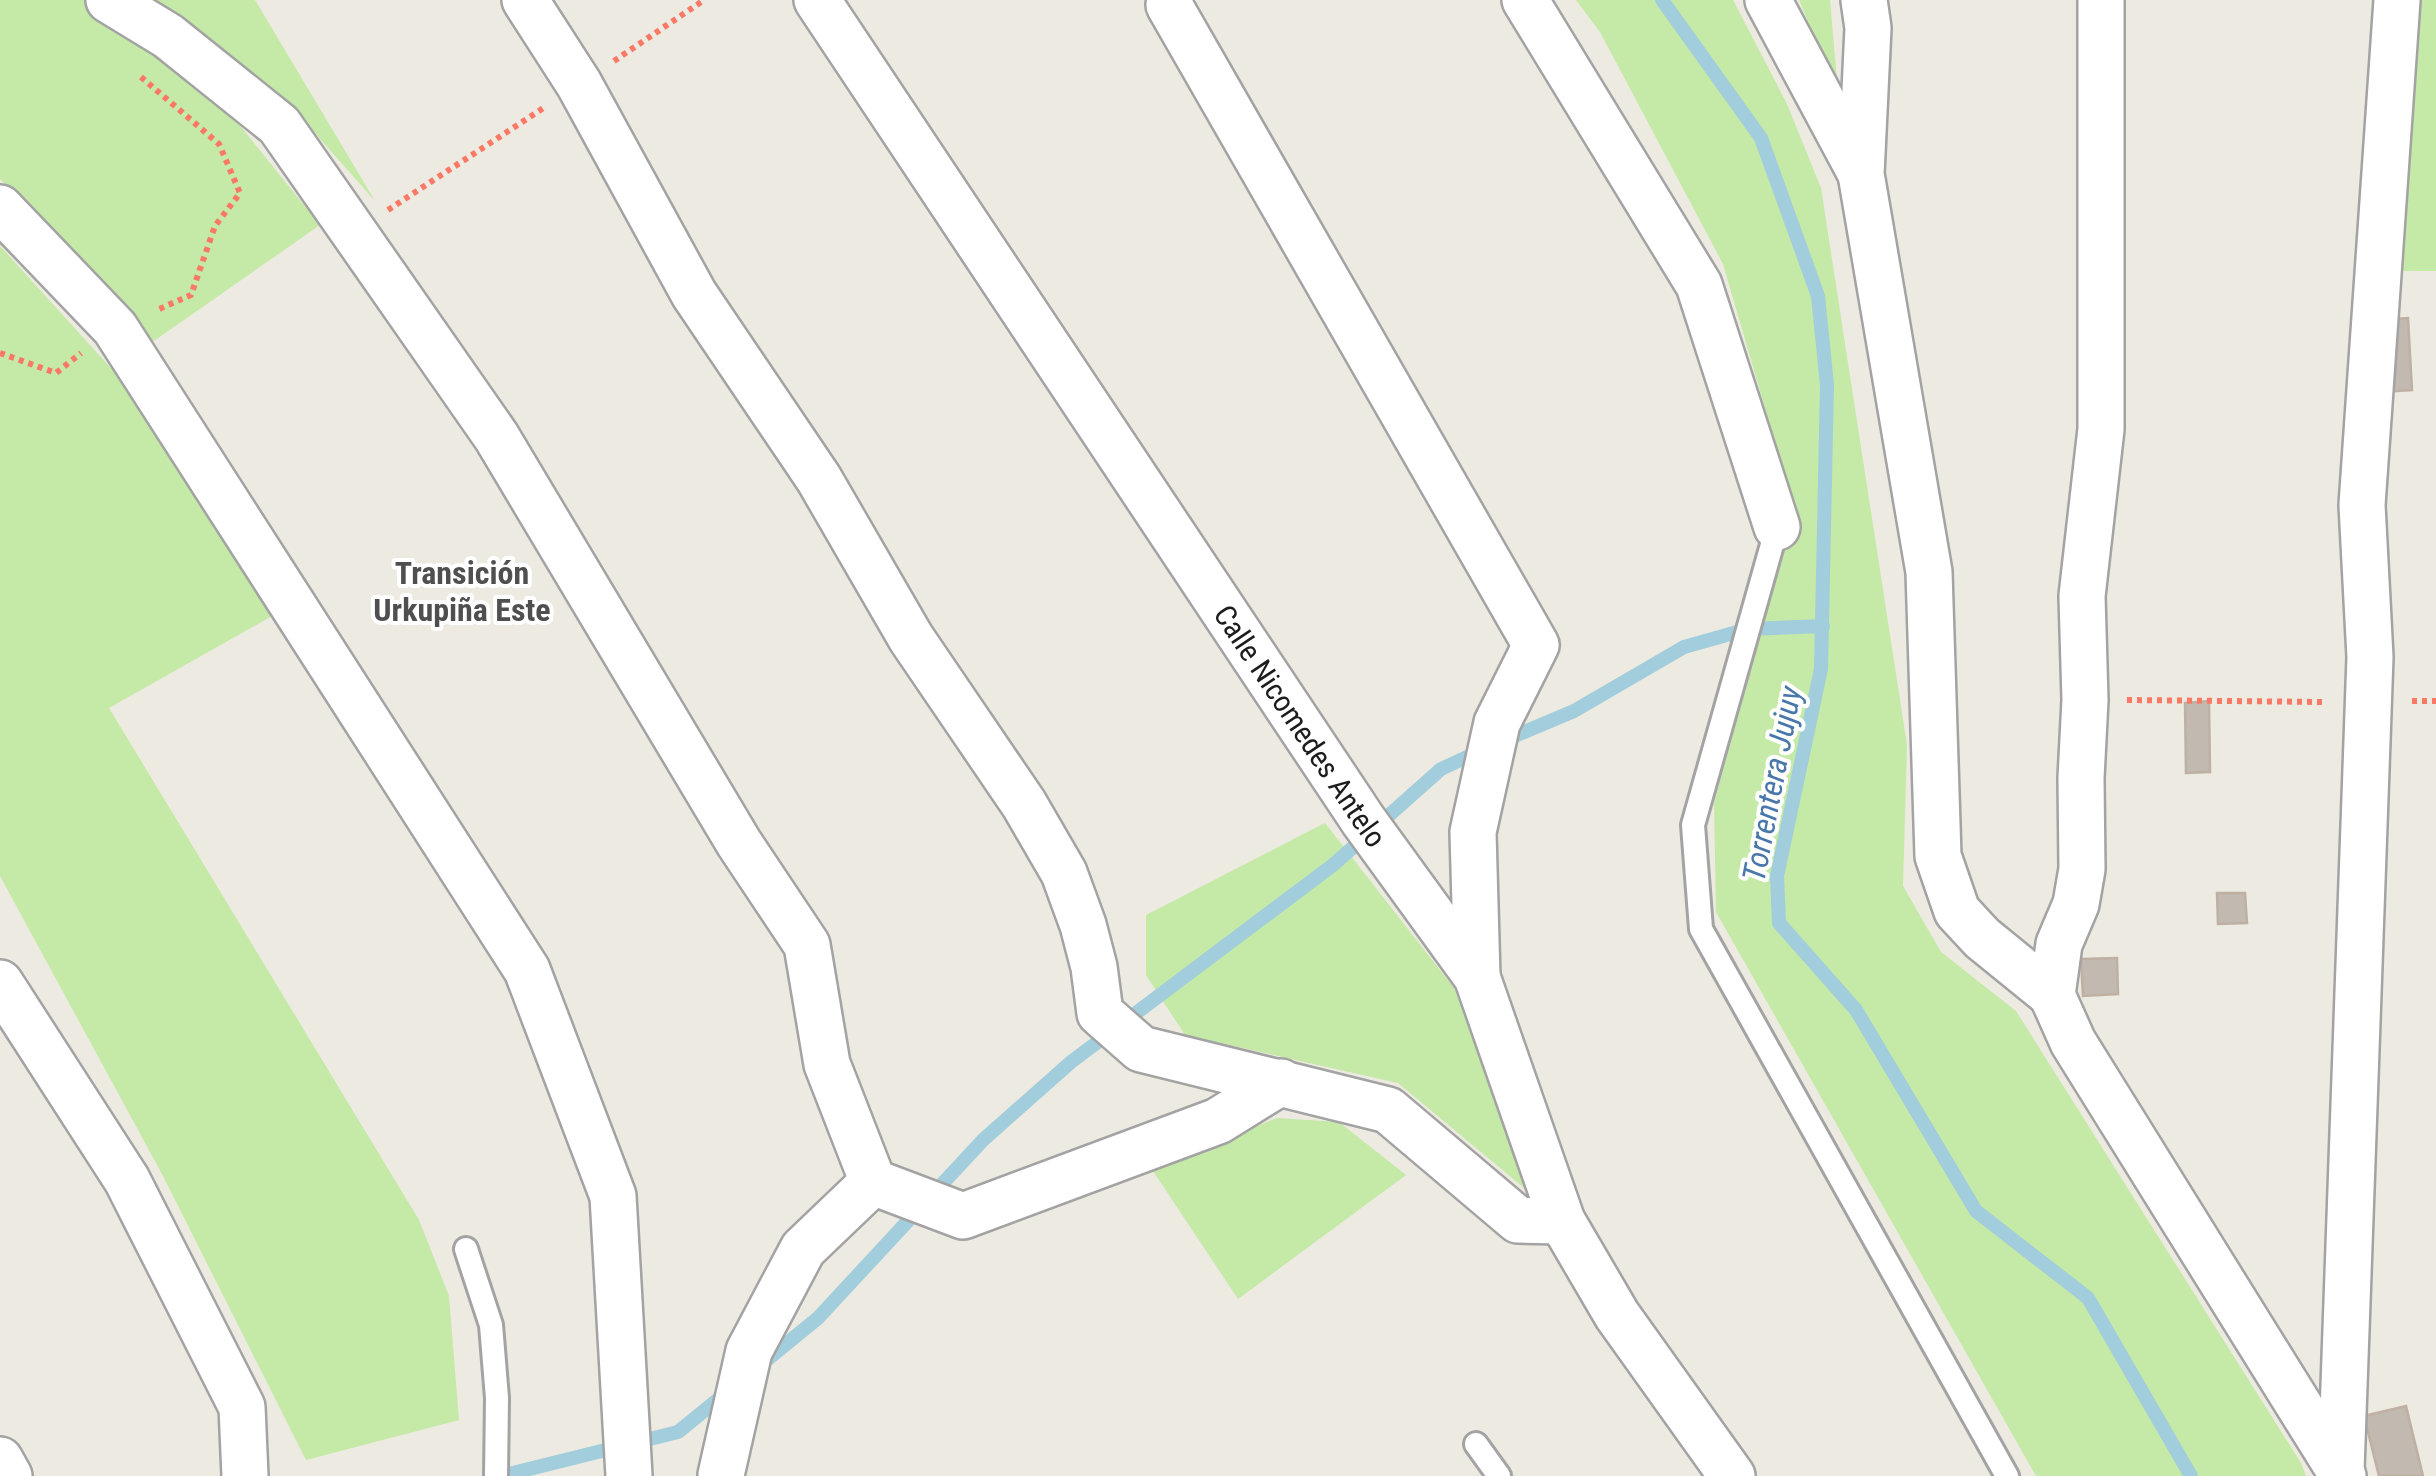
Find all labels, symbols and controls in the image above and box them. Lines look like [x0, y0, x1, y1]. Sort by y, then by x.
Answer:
district label: Transición Urkupiña Este [373, 554, 551, 629]
street label: Calle Nicomedes Antelo [1207, 598, 1394, 853]
water label: Torrentera Jujuy [1734, 682, 1810, 885]

